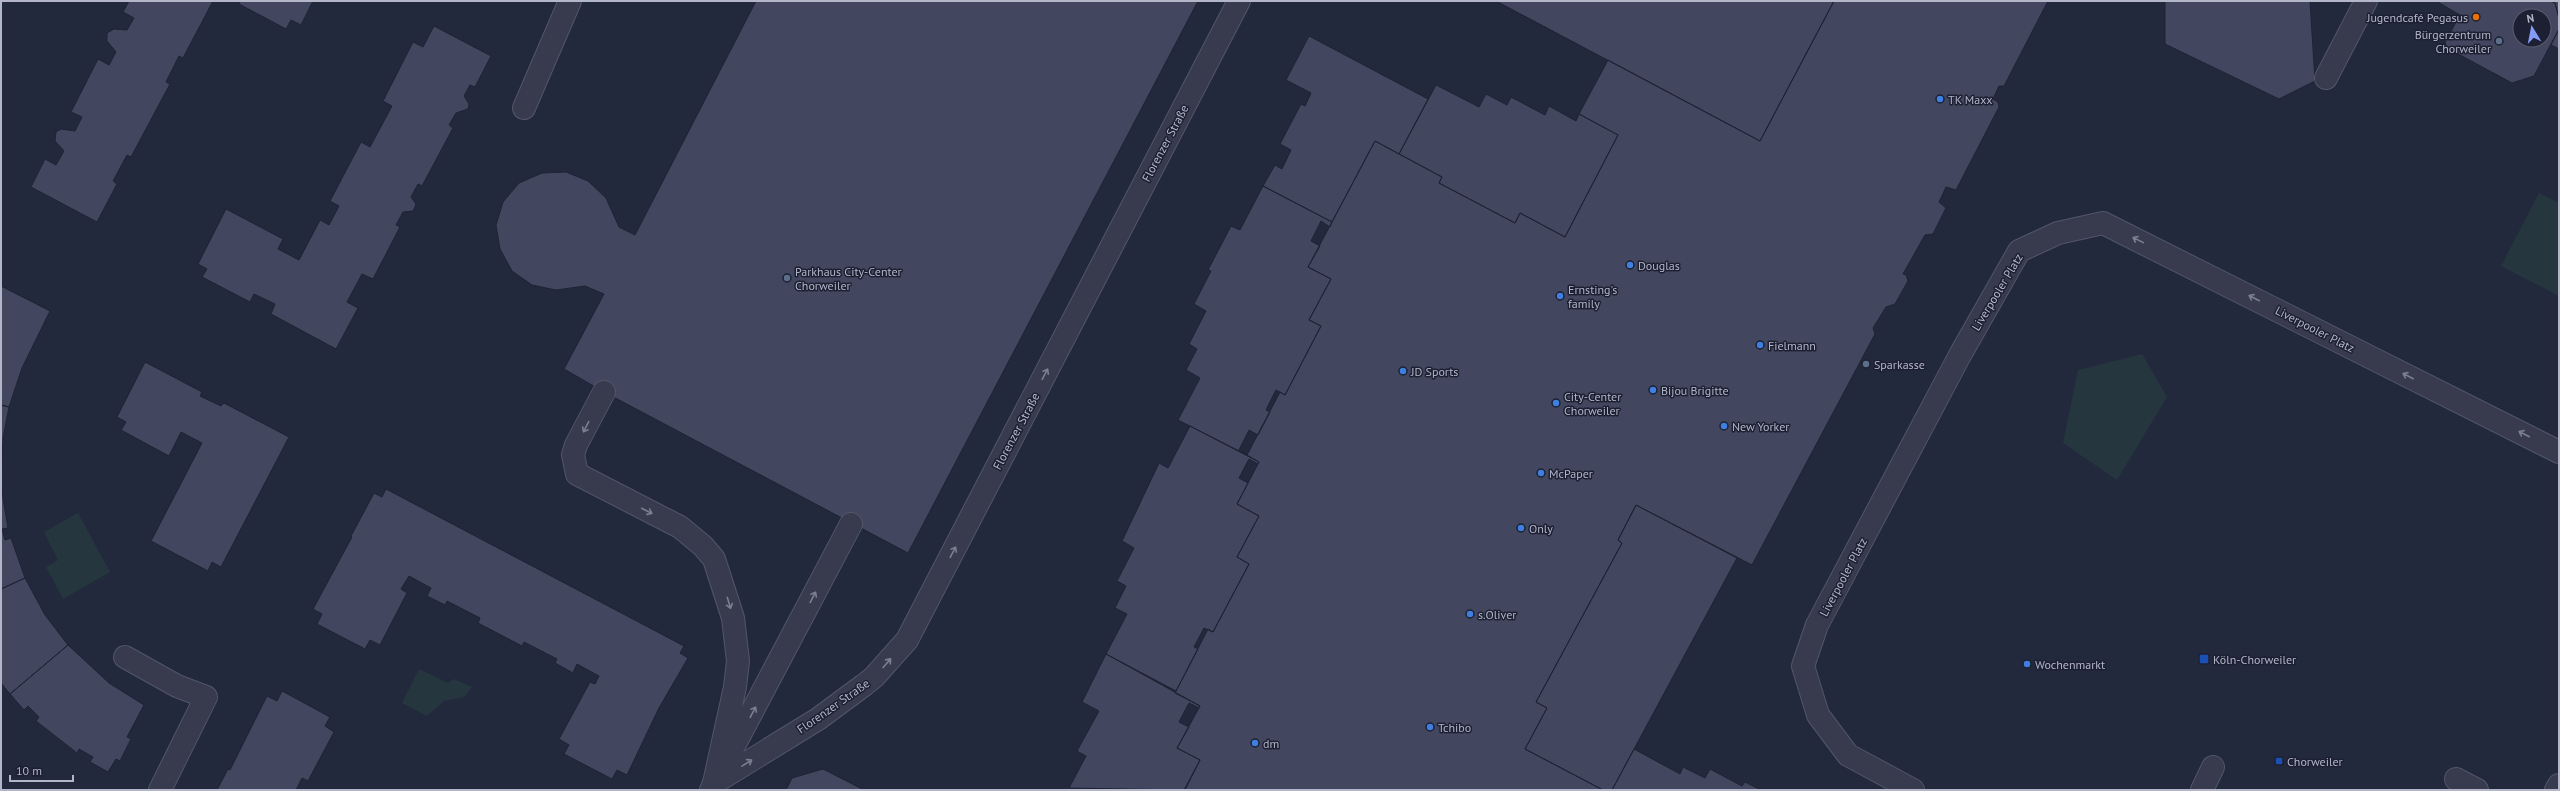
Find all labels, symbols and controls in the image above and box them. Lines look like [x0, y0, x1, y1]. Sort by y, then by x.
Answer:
north arrow [2512, 8, 2552, 48]
place label: Jugendcafé Pegasus [2366, 10, 2468, 25]
text: N [2525, 11, 2535, 26]
marker: Jugendcafé Pegasus [2471, 12, 2481, 22]
place label: Bürgerzentrum Chorweiler [2415, 27, 2491, 56]
marker: Bürgerzentrum Chorweiler [2494, 36, 2504, 46]
place label: TK Maxx [1948, 92, 1992, 107]
marker: TK Maxx [1935, 94, 1945, 104]
street label: Florenzer Straße [1138, 102, 1192, 184]
one-way arrow [2132, 236, 2144, 243]
street label: Liverpooler Platz [1968, 251, 2026, 333]
place label: Douglas [1638, 258, 1680, 273]
marker: Douglas [1625, 260, 1635, 270]
place label: Parkhaus City-Center Chorweiler [795, 264, 902, 293]
marker: Parkhaus City-Center Chorweiler [782, 273, 792, 283]
place label: Ernsting's family [1568, 282, 1617, 311]
marker: Ernsting's family [1555, 291, 1565, 301]
one-way arrow [2249, 294, 2261, 301]
street label: Liverpooler Platz [2273, 303, 2357, 355]
place label: Fielmann [1768, 338, 1816, 353]
marker: Fielmann [1755, 340, 1765, 350]
place label: Sparkasse [1874, 357, 1925, 372]
marker: Sparkasse [1861, 359, 1871, 369]
place label: JD Sports [1410, 364, 1458, 379]
marker: JD Sports [1398, 366, 1408, 376]
one-way arrow [1042, 369, 1049, 381]
one-way arrow [2402, 371, 2414, 379]
place label: Bijou Brigitte [1661, 383, 1729, 398]
marker: Bijou Brigitte [1648, 385, 1658, 395]
place label: City-Center Chorweiler [1564, 389, 1621, 418]
street label: Florenzer Straße [989, 390, 1043, 472]
marker: City-Center Chorweiler [1551, 398, 1561, 408]
place label: New Yorker [1732, 419, 1789, 434]
one-way arrow [582, 420, 589, 432]
marker: New Yorker [1719, 421, 1729, 431]
one-way arrow [2518, 430, 2530, 437]
place label: McPaper [1549, 466, 1593, 481]
marker: McPaper [1536, 468, 1546, 478]
one-way arrow [641, 507, 653, 515]
place label: Only [1529, 521, 1553, 536]
marker: Only [1516, 523, 1526, 533]
street label: Liverpooler Platz [1816, 535, 1870, 619]
one-way arrow [949, 546, 957, 558]
one-way arrow [810, 591, 817, 603]
one-way arrow [726, 596, 733, 609]
place label: s.Oliver [1478, 607, 1516, 622]
marker: s.Oliver [1465, 609, 1475, 619]
place label: Köln-Chorweiler [2213, 652, 2296, 667]
marker: Köln-Chorweiler [2198, 653, 2210, 665]
place label: Wochenmarkt [2035, 657, 2105, 672]
one-way arrow [882, 658, 891, 668]
marker: Wochenmarkt [2022, 659, 2032, 669]
street label: Florenzer Straße [794, 675, 872, 737]
one-way arrow [749, 706, 757, 718]
place label: Tchibo [1438, 720, 1471, 735]
marker: Tchibo [1425, 722, 1435, 732]
place label: dm [1263, 736, 1279, 751]
marker: dm [1250, 738, 1260, 748]
place label: Chorweiler [2287, 754, 2343, 769]
marker: Chorweiler [2274, 756, 2284, 766]
scale bar [10, 757, 73, 783]
one-way arrow [741, 758, 753, 766]
text: 10 m [16, 763, 42, 778]

